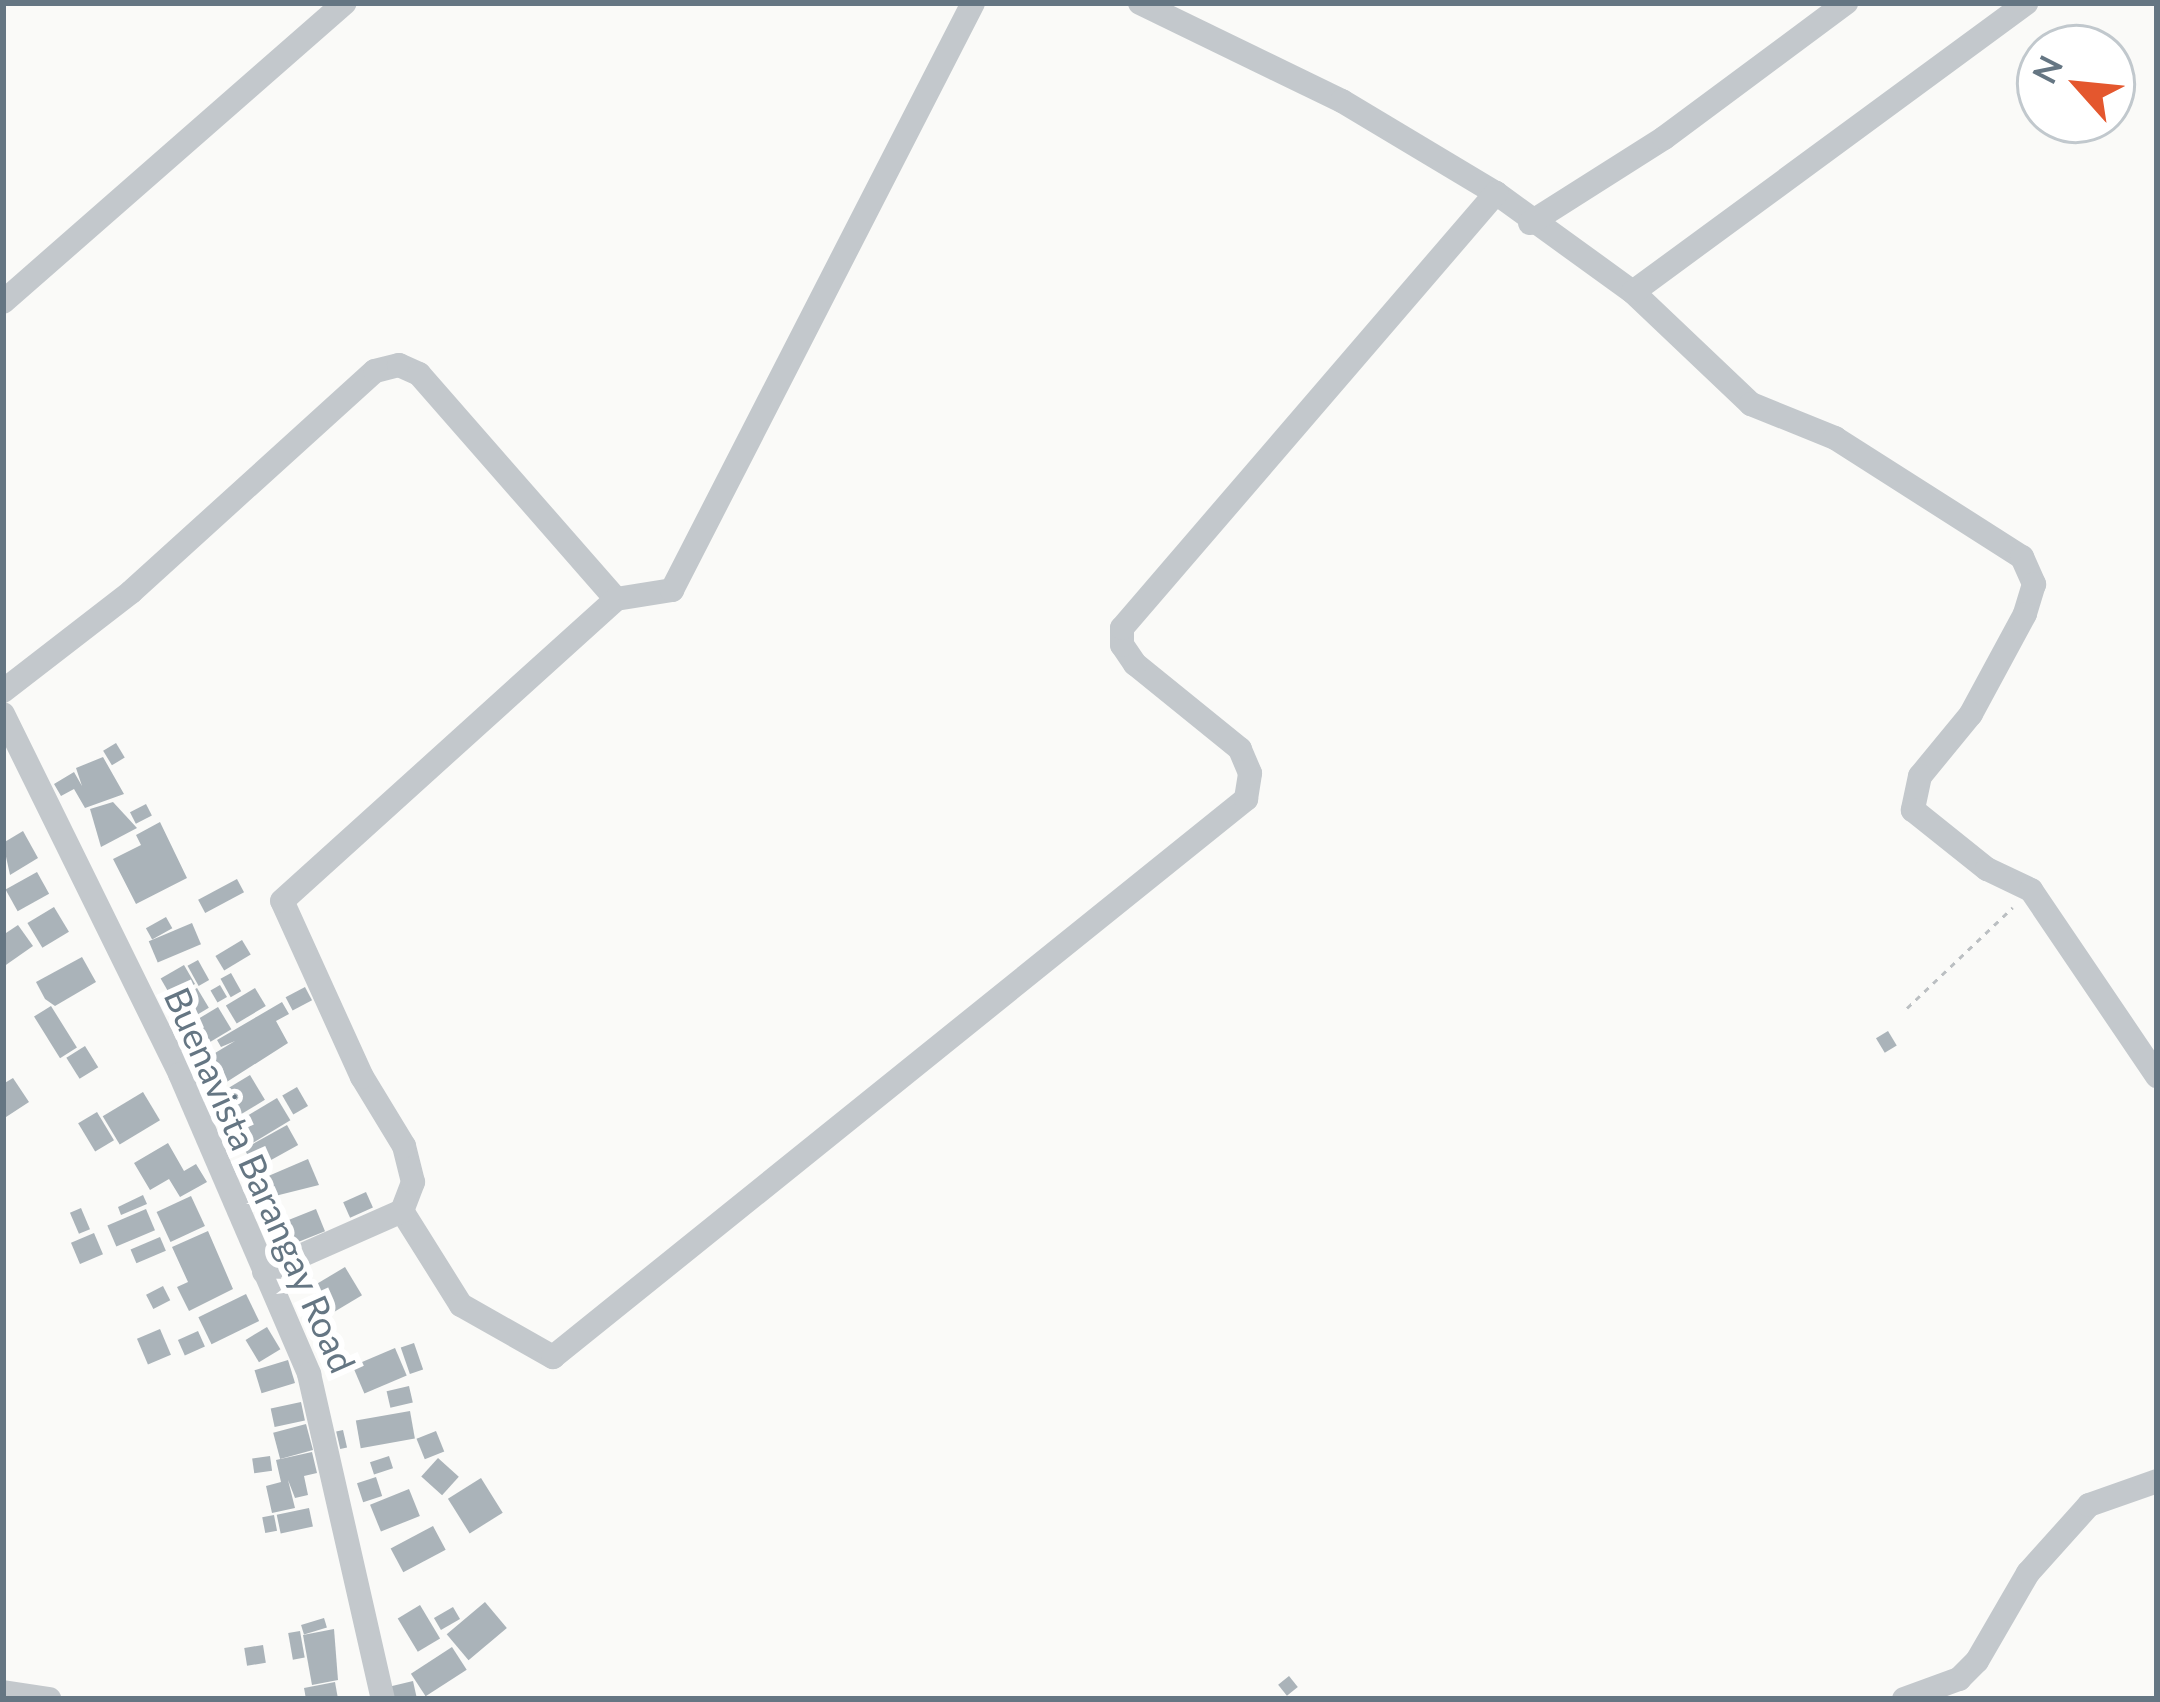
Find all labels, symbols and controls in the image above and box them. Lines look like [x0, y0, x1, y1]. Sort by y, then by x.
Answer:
north arrow [2016, 24, 2136, 144]
text: N [2023, 49, 2070, 89]
street label: Buenavista Barangay Road [155, 980, 365, 1380]

